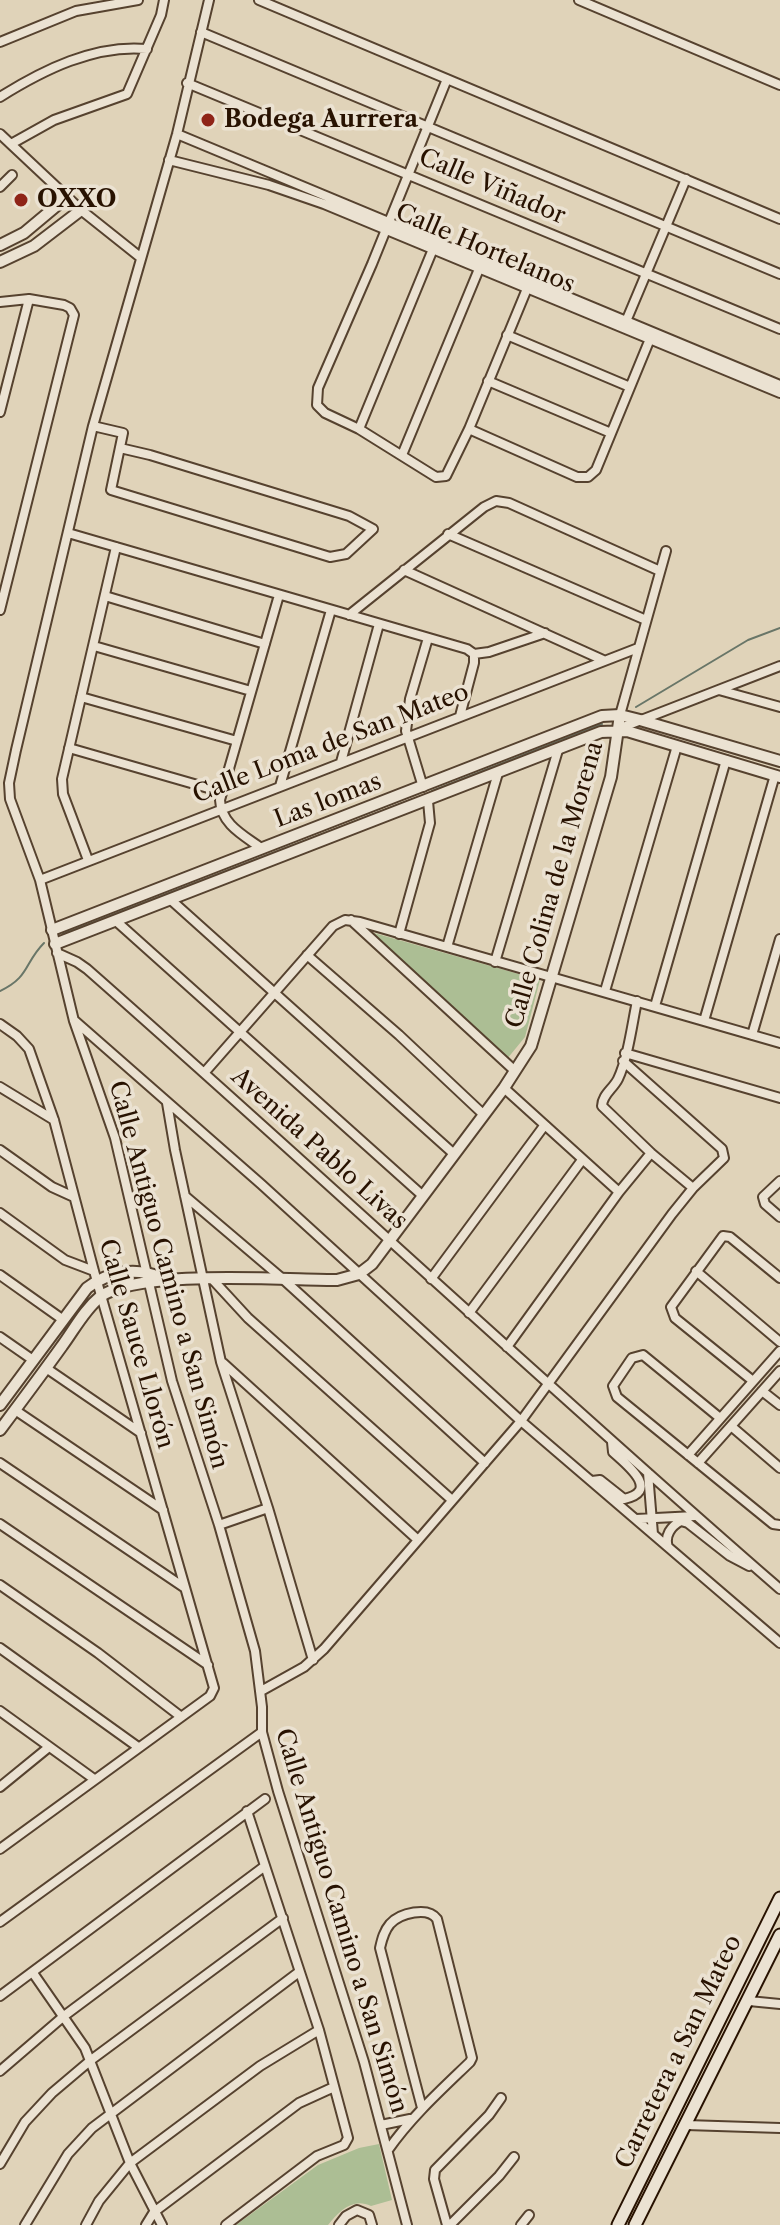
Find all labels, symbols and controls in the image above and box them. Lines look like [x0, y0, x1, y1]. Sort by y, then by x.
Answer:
place label: Bodega Aurrera [224, 106, 418, 134]
marker: Bodega Aurrera [199, 111, 217, 129]
street label: Calle Viñador [414, 143, 570, 231]
place label: OXXO [37, 186, 116, 214]
marker: OXXO [12, 191, 30, 209]
street label: Calle Hortelanos [391, 198, 579, 300]
street label: Calle Loma de San Mateo [189, 678, 473, 810]
street label: Calle Colina de la Morena [500, 738, 610, 1032]
street label: Las lomas [270, 767, 386, 835]
street label: Avenida Pablo Livas [225, 1062, 413, 1236]
street label: Calle Antiguo Camino a San Simón [102, 1078, 234, 1472]
street label: Calle Sauce Llorón [92, 1236, 180, 1452]
street label: Calle Antiguo Camino a San Simón [269, 1725, 413, 2117]
street label: Carretera a San Mateo [610, 1931, 748, 2173]

